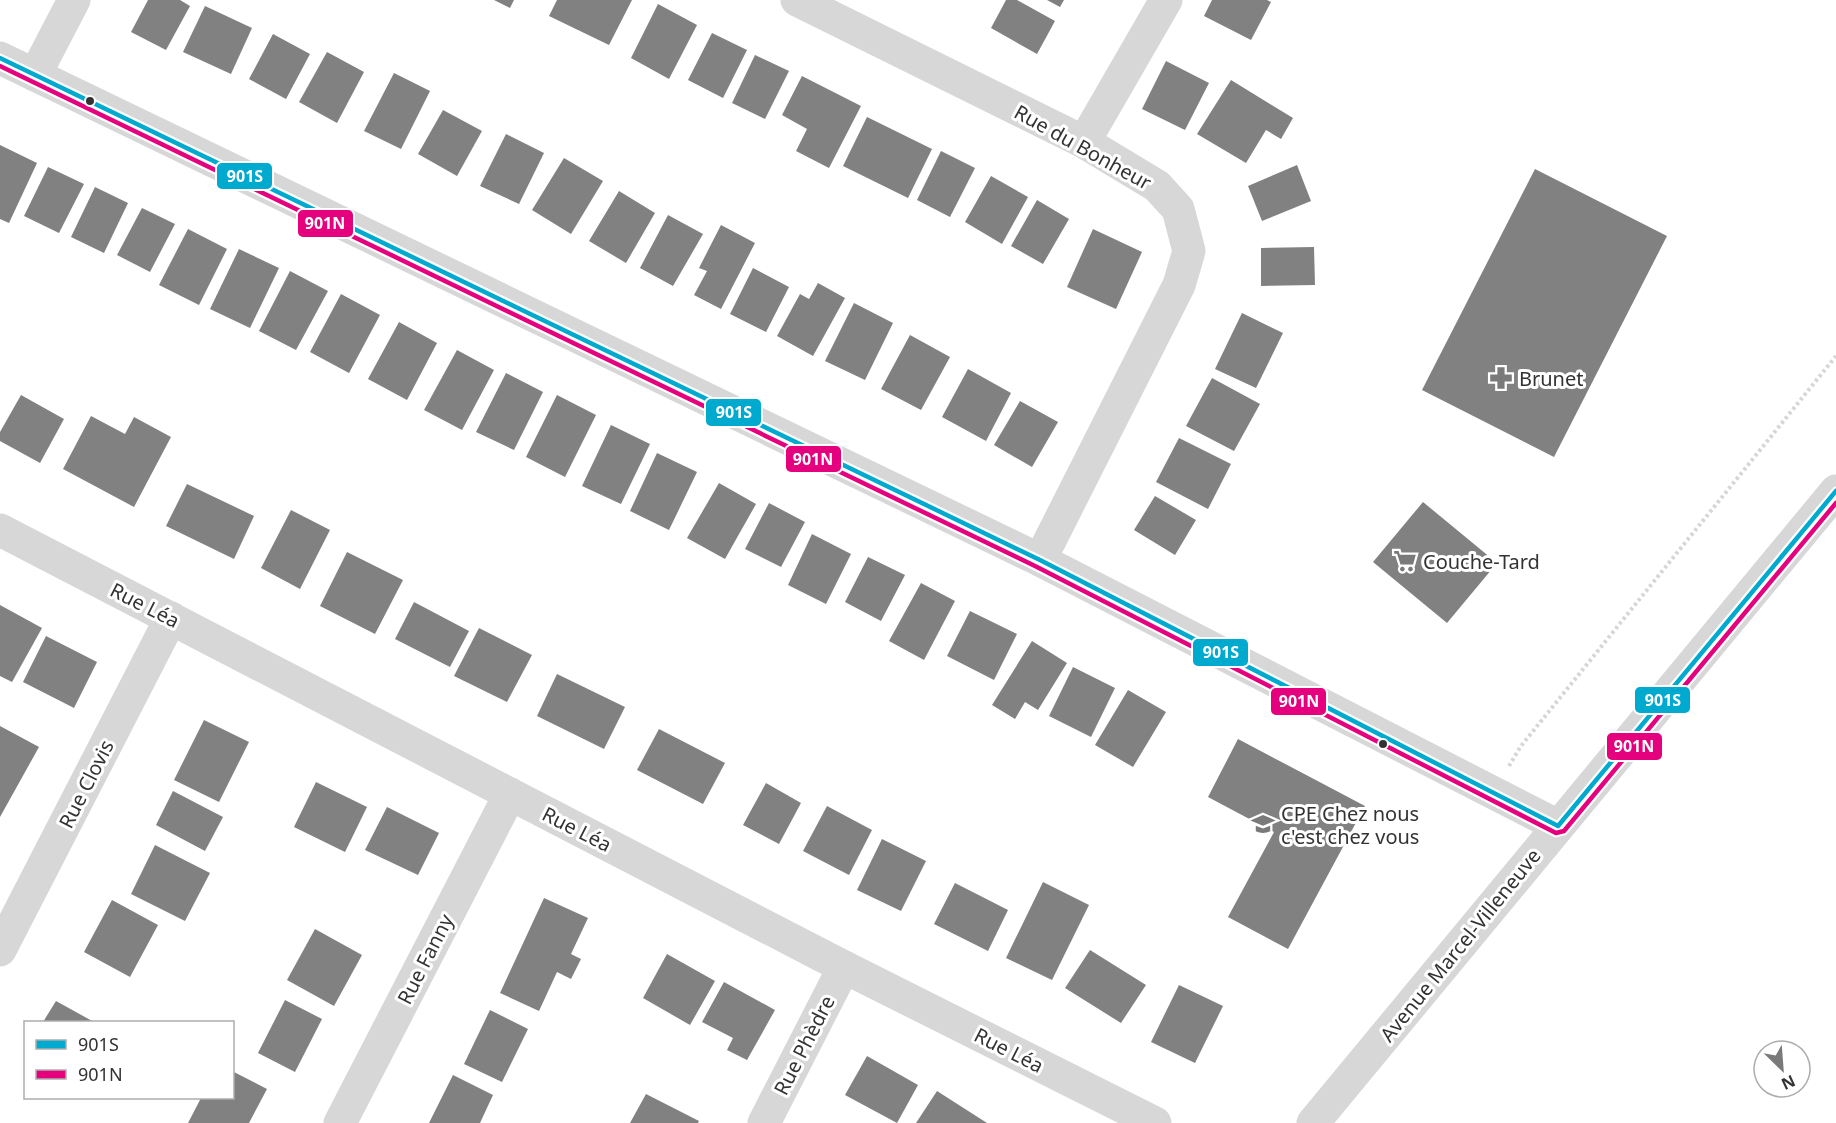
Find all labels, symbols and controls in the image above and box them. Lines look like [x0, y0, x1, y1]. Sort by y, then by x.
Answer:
unlabelled marker [84, 95, 96, 107]
street label: Rue du Bonheur [1010, 98, 1156, 196]
line badge: 901S [216, 162, 273, 190]
text: 901S [227, 165, 263, 187]
line badge: 901N [297, 209, 354, 238]
text: 901N [305, 212, 345, 234]
pharmacy icon: Brunet [1488, 365, 1514, 391]
place label: Brunet [1519, 365, 1583, 392]
line badge: 901S [705, 398, 762, 427]
text: 901S [716, 401, 752, 423]
line badge: 901N [785, 445, 842, 473]
text: 901N [793, 448, 833, 470]
supermarket icon: Couche-Tard [1392, 548, 1418, 574]
place label: Couche-Tard [1423, 548, 1540, 575]
street label: Rue Léa [106, 576, 184, 634]
line badge: 901S [1192, 638, 1249, 667]
text: 901S [1203, 641, 1239, 663]
line badge: 901S [1634, 686, 1691, 714]
line badge: 901N [1270, 687, 1327, 716]
text: 901S [1645, 689, 1681, 711]
text: 901N [1279, 690, 1319, 712]
line badge: 901N [1606, 732, 1663, 761]
street label: Rue Clovis [52, 735, 120, 833]
text: 901N [1614, 735, 1654, 757]
unlabelled marker [1377, 738, 1389, 750]
street label: Rue Léa [538, 800, 616, 858]
place label: CPE Chez nous c'est chez vous [1281, 800, 1419, 850]
school or university icon: CPE Chez nous c'est chez vous [1250, 811, 1276, 837]
street label: Avenue Marcel-Villeneuve [1374, 843, 1546, 1047]
street label: Rue Fanny [391, 909, 460, 1009]
street label: Rue Phèdre [767, 991, 841, 1099]
legend [24, 1021, 234, 1099]
street label: Rue Léa [970, 1021, 1048, 1079]
text: 901S [78, 1032, 119, 1056]
north arrow [1752, 1039, 1812, 1099]
text: 901N [78, 1062, 123, 1086]
text: N [1778, 1070, 1799, 1095]

